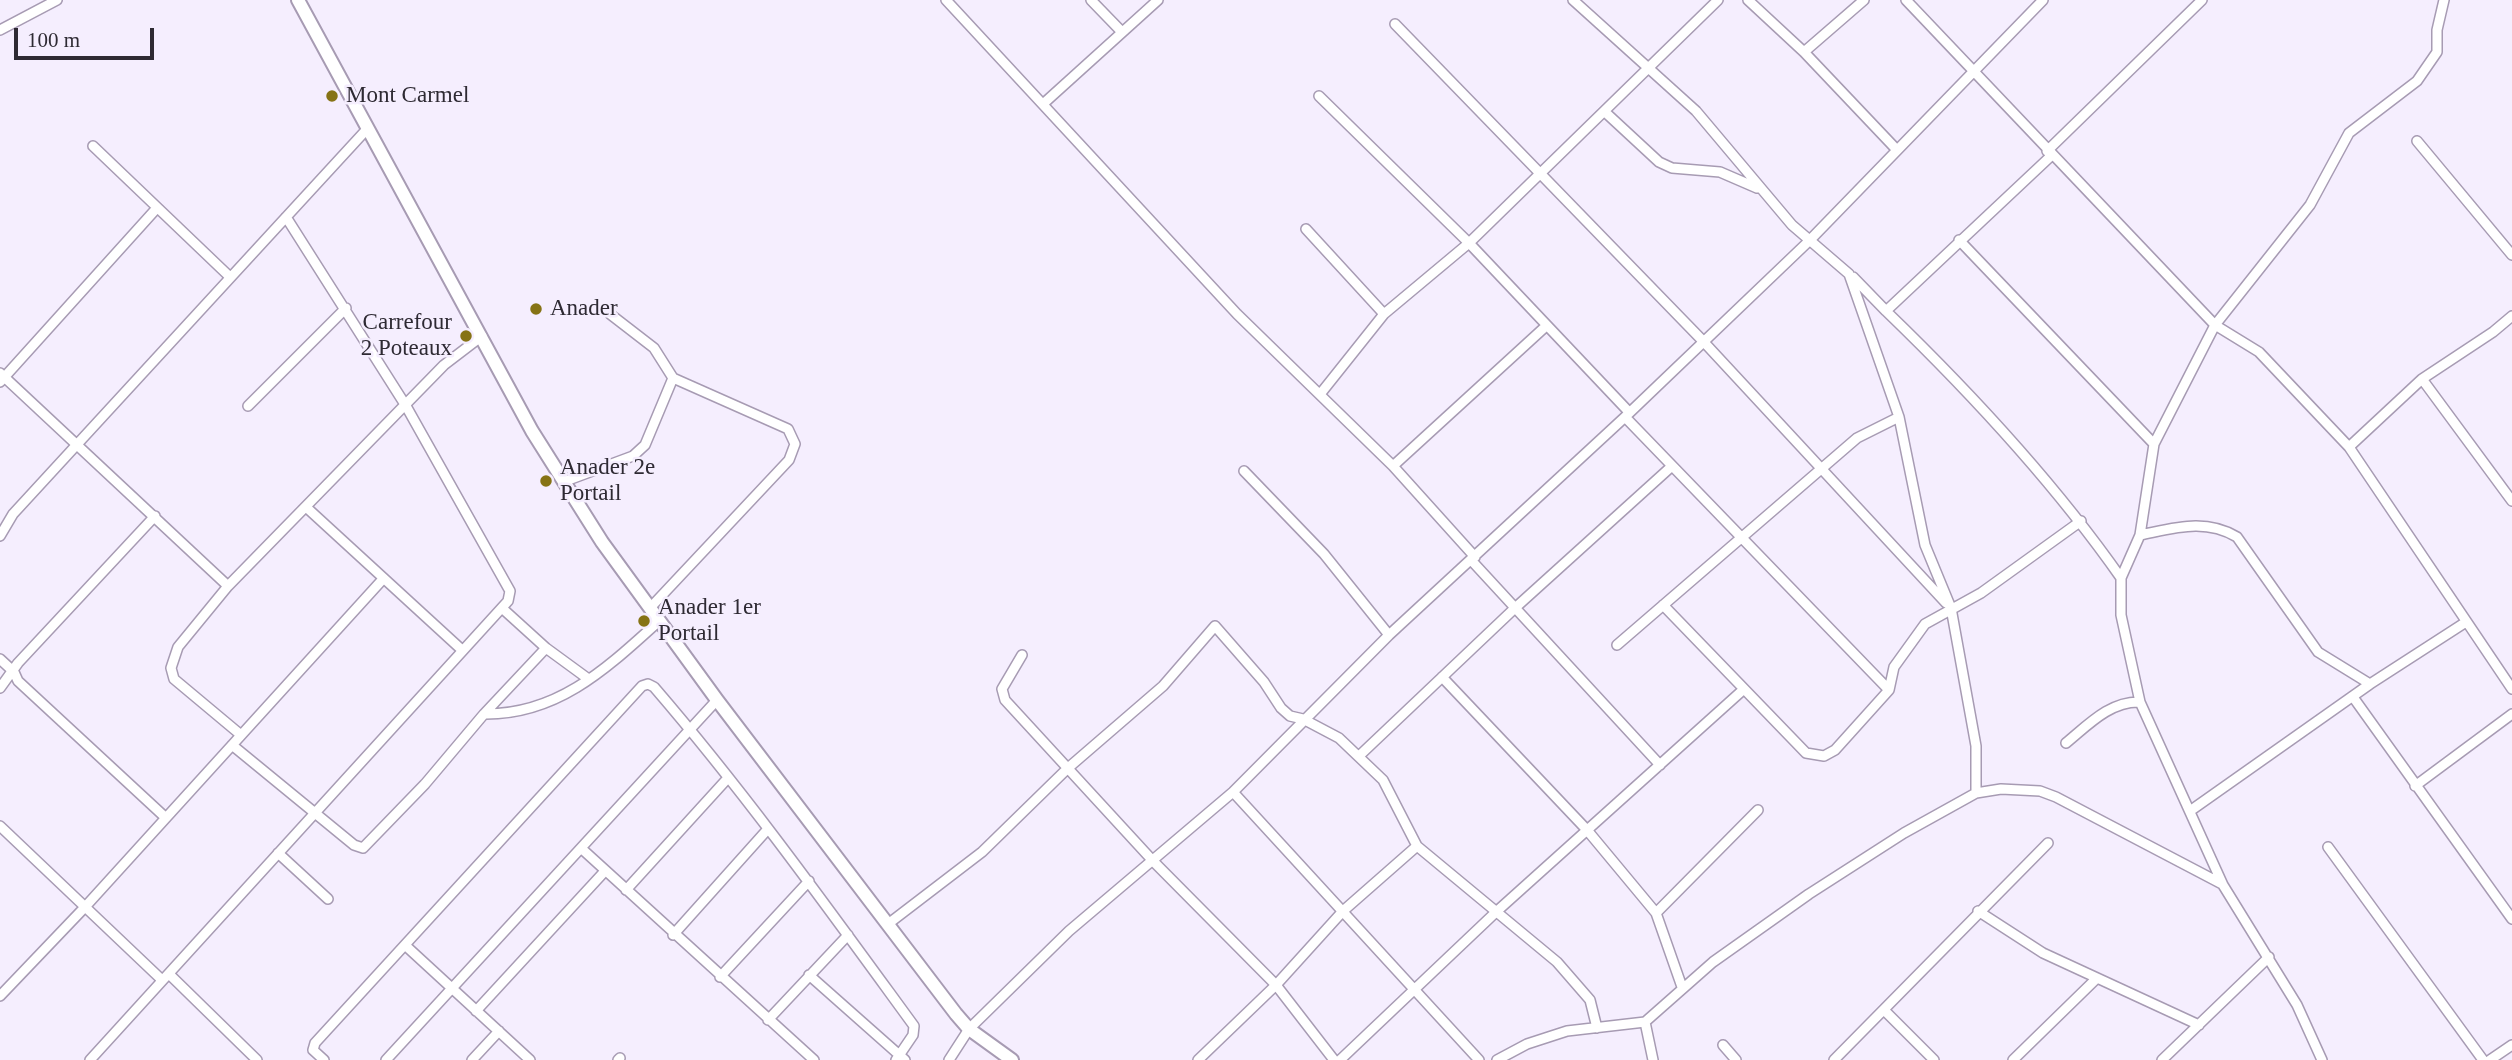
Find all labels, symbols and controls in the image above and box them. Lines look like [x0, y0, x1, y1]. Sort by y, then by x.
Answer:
scale bar [18, 14, 158, 58]
text: 100 m [27, 28, 80, 52]
place label: Mont Carmel [346, 82, 469, 110]
marker: Mont Carmel [324, 88, 340, 104]
place label: Anader [550, 295, 618, 323]
marker: Anader [528, 301, 544, 317]
place label: Carrefour 2 Poteaux [361, 309, 452, 363]
marker: Carrefour 2 Poteaux [458, 328, 474, 344]
place label: Anader 2e Portail [560, 454, 655, 508]
marker: Anader 2e Portail [538, 473, 554, 489]
place label: Anader 1er Portail [658, 594, 761, 648]
marker: Anader 1er Portail [636, 613, 652, 629]

